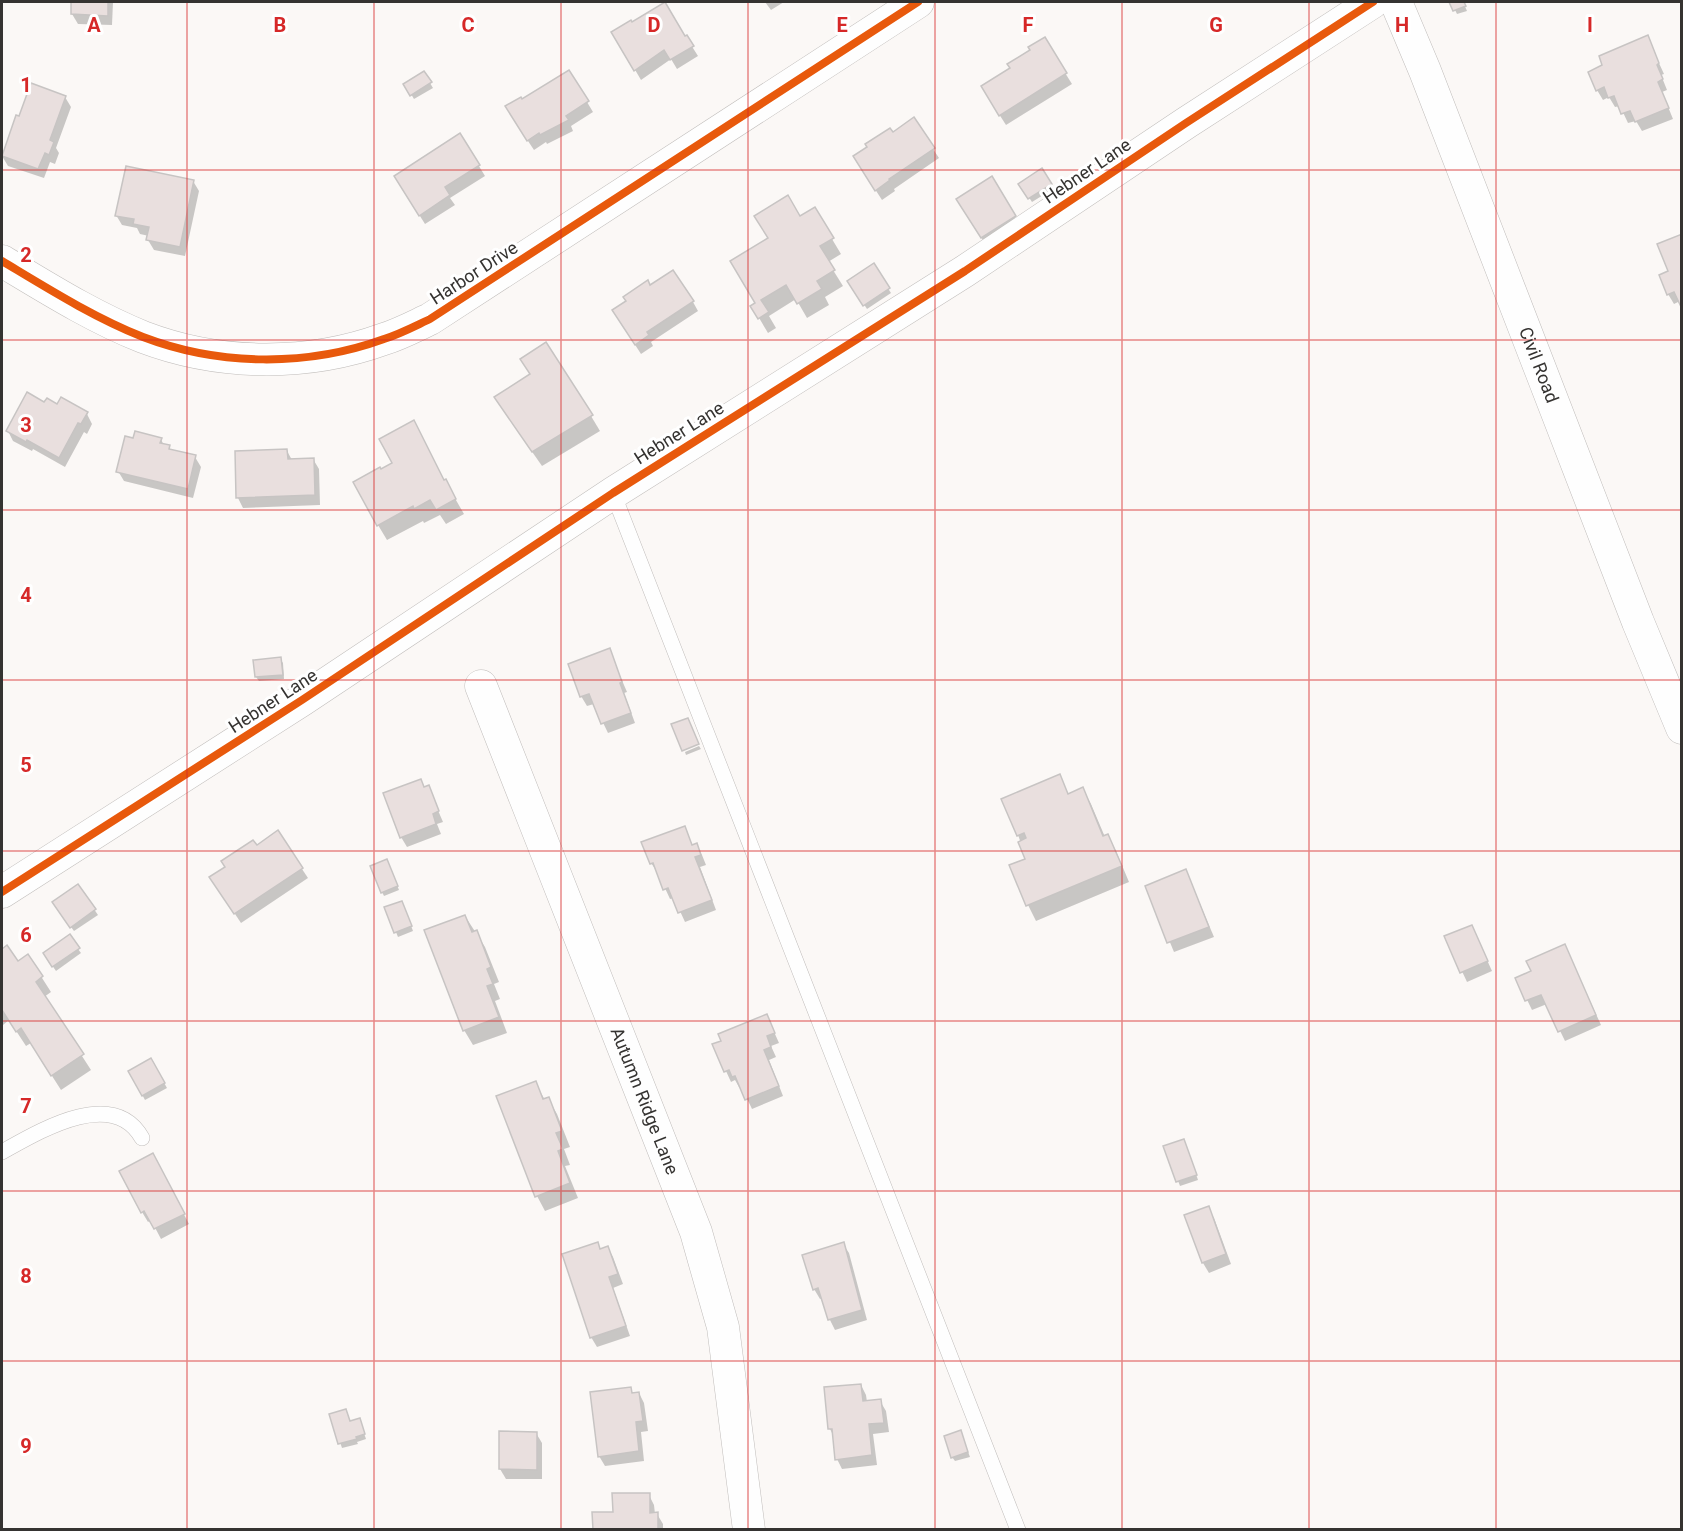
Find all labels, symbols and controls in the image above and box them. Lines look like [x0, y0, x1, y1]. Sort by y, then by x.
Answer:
text: A [87, 13, 101, 37]
text: B [274, 13, 286, 37]
text: C [461, 13, 475, 37]
text: D [648, 13, 661, 37]
text: E [836, 13, 848, 37]
text: F [1023, 13, 1034, 37]
text: G [1209, 13, 1223, 37]
text: H [1395, 13, 1409, 37]
text: I [1587, 13, 1593, 37]
text: 1 [20, 73, 32, 97]
street label: Hebner Lane [1039, 133, 1135, 208]
street label: Harbor Drive [426, 237, 521, 309]
text: 2 [20, 243, 32, 267]
street label: Civil Road [1515, 324, 1563, 406]
street label: Hebner Lane [630, 397, 727, 468]
text: 3 [20, 413, 32, 437]
text: 4 [20, 583, 32, 607]
street label: Hebner Lane [224, 664, 321, 737]
text: 5 [20, 753, 32, 777]
text: 6 [20, 923, 32, 947]
street label: Autumn Ridge Lane [606, 1024, 683, 1177]
text: 7 [20, 1094, 32, 1118]
text: 8 [20, 1264, 32, 1288]
text: 9 [20, 1434, 32, 1458]

